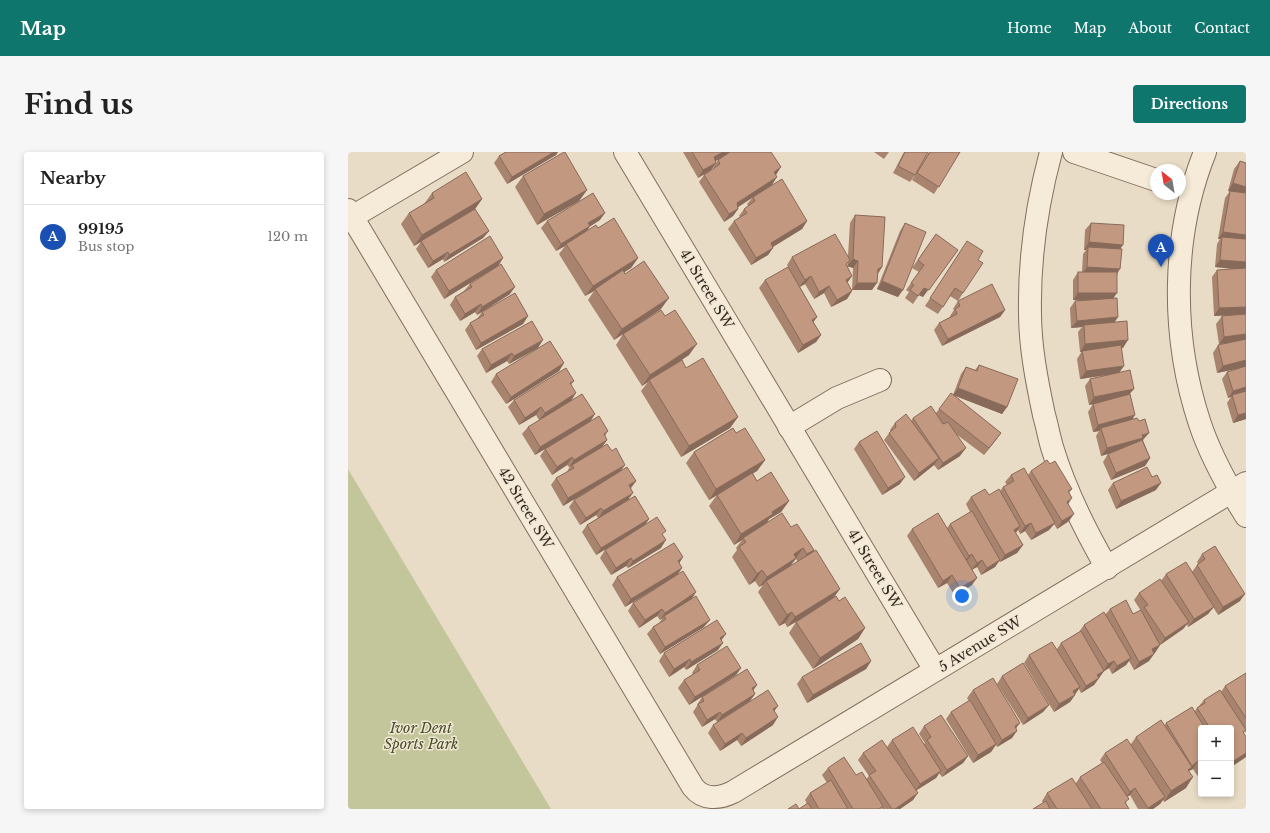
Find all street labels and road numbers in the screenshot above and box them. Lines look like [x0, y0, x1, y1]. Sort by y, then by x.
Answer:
street label: 41 Street SW [676, 246, 738, 333]
street label: 42 Street SW [495, 464, 558, 553]
street label: 41 Street SW [844, 526, 906, 613]
street label: 5 Avenue SW [935, 612, 1025, 676]

